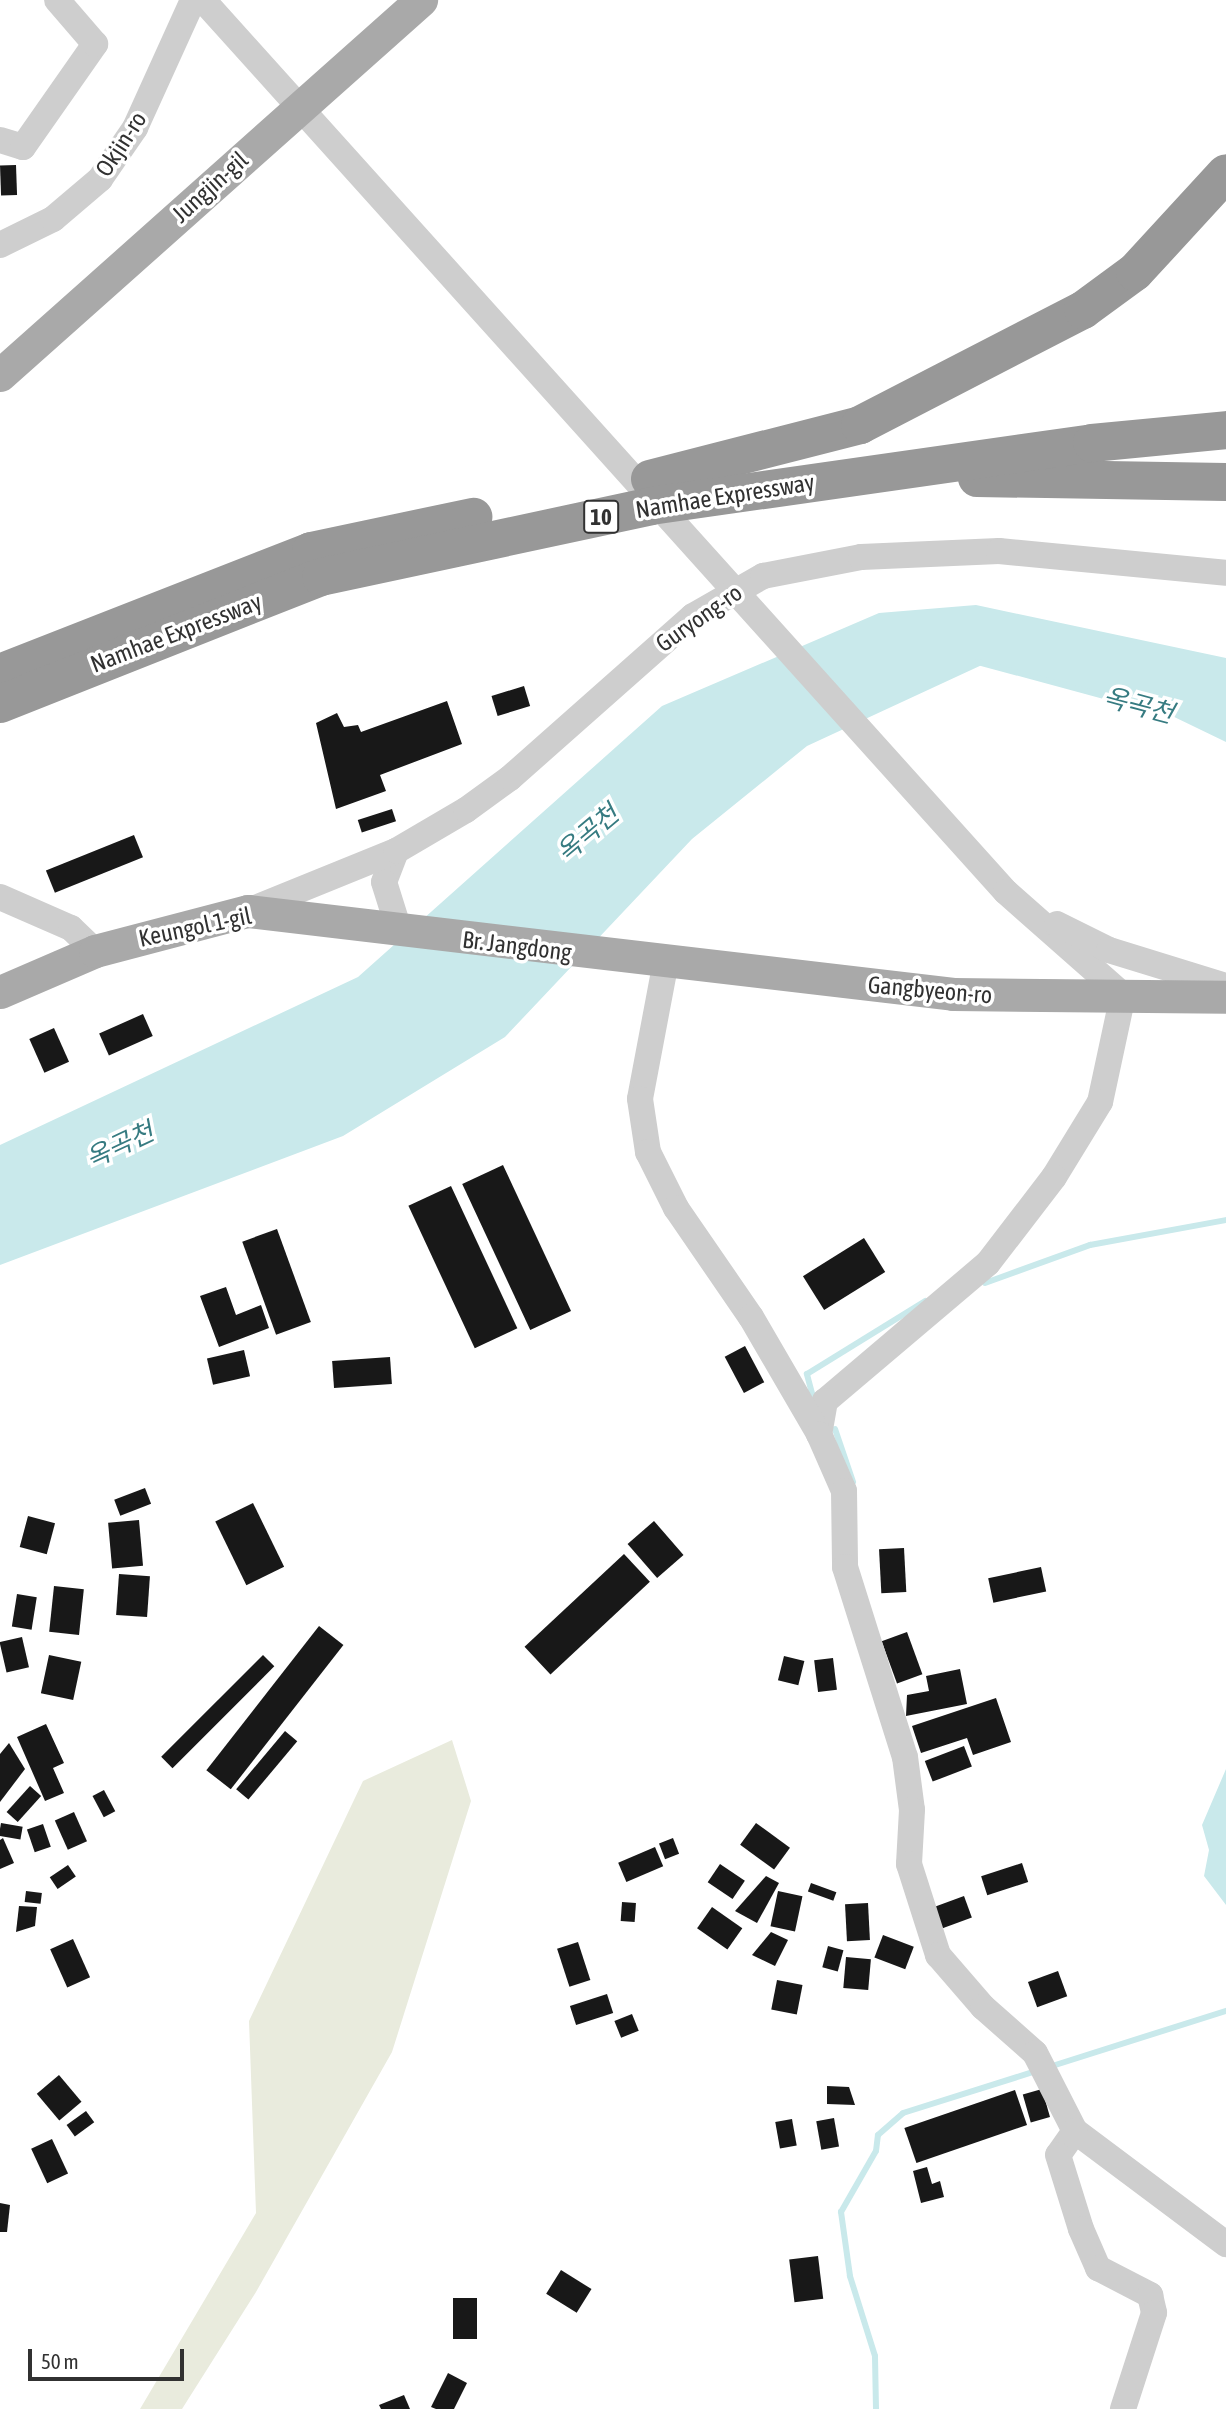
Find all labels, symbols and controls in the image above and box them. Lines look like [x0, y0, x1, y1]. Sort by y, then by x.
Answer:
street label: Okjin-ro [89, 106, 153, 182]
street label: Jungjin-gil [166, 145, 254, 229]
street label: Namhae Expressway [633, 468, 817, 524]
road number: 10 [582, 498, 620, 537]
street label: Guryong-ro [650, 578, 748, 658]
street label: Namhae Expressway [86, 587, 266, 679]
water label: 옥곡천 [1099, 682, 1177, 730]
water label: 옥곡천 [550, 799, 626, 869]
street label: Keungol 1-gil [136, 901, 254, 953]
street label: Br. Jangdong [461, 925, 573, 967]
street label: Gangbyeon-ro [867, 970, 993, 1010]
water label: 옥곡천 [81, 1117, 159, 1175]
scale bar [32, 2336, 187, 2380]
text: 50 m [41, 2349, 79, 2373]

